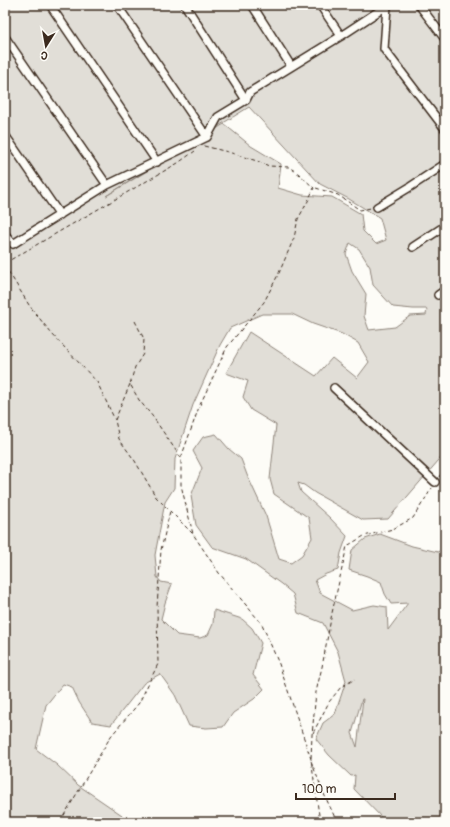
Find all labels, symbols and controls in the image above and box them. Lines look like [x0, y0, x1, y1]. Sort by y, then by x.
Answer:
north arrow [26, 26, 66, 66]
text: С [39, 48, 49, 62]
scale bar [296, 775, 395, 801]
text: 100 m [302, 782, 337, 797]

